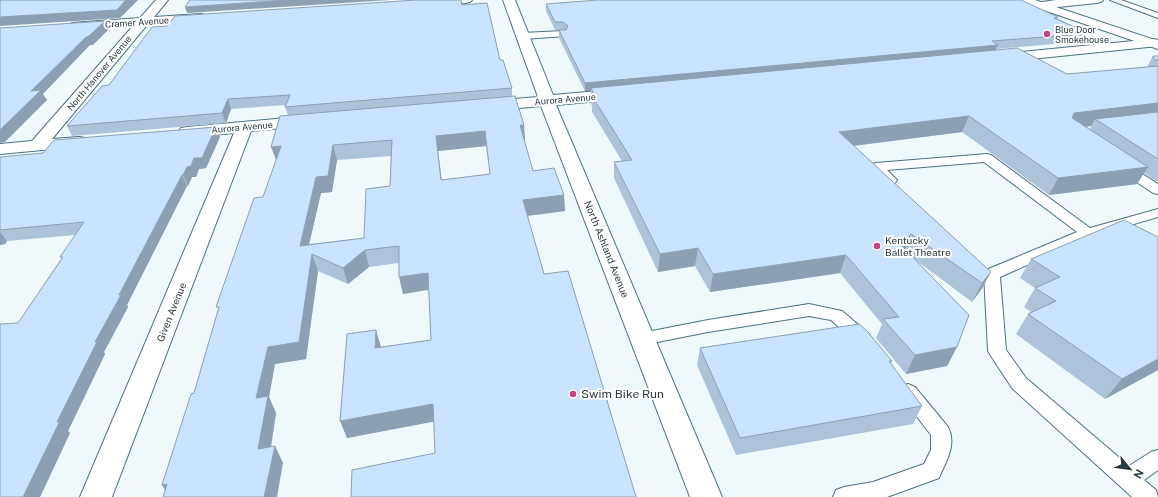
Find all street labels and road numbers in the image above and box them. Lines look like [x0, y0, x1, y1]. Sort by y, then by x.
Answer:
street label: Cramer Avenue [105, 14, 169, 30]
street label: North Hanover Avenue [64, 33, 134, 113]
street label: Aurora Avenue [534, 91, 596, 107]
street label: Aurora Avenue [211, 119, 273, 135]
street label: North Ashland Avenue [582, 199, 632, 300]
street label: Given Avenue [154, 280, 188, 343]

